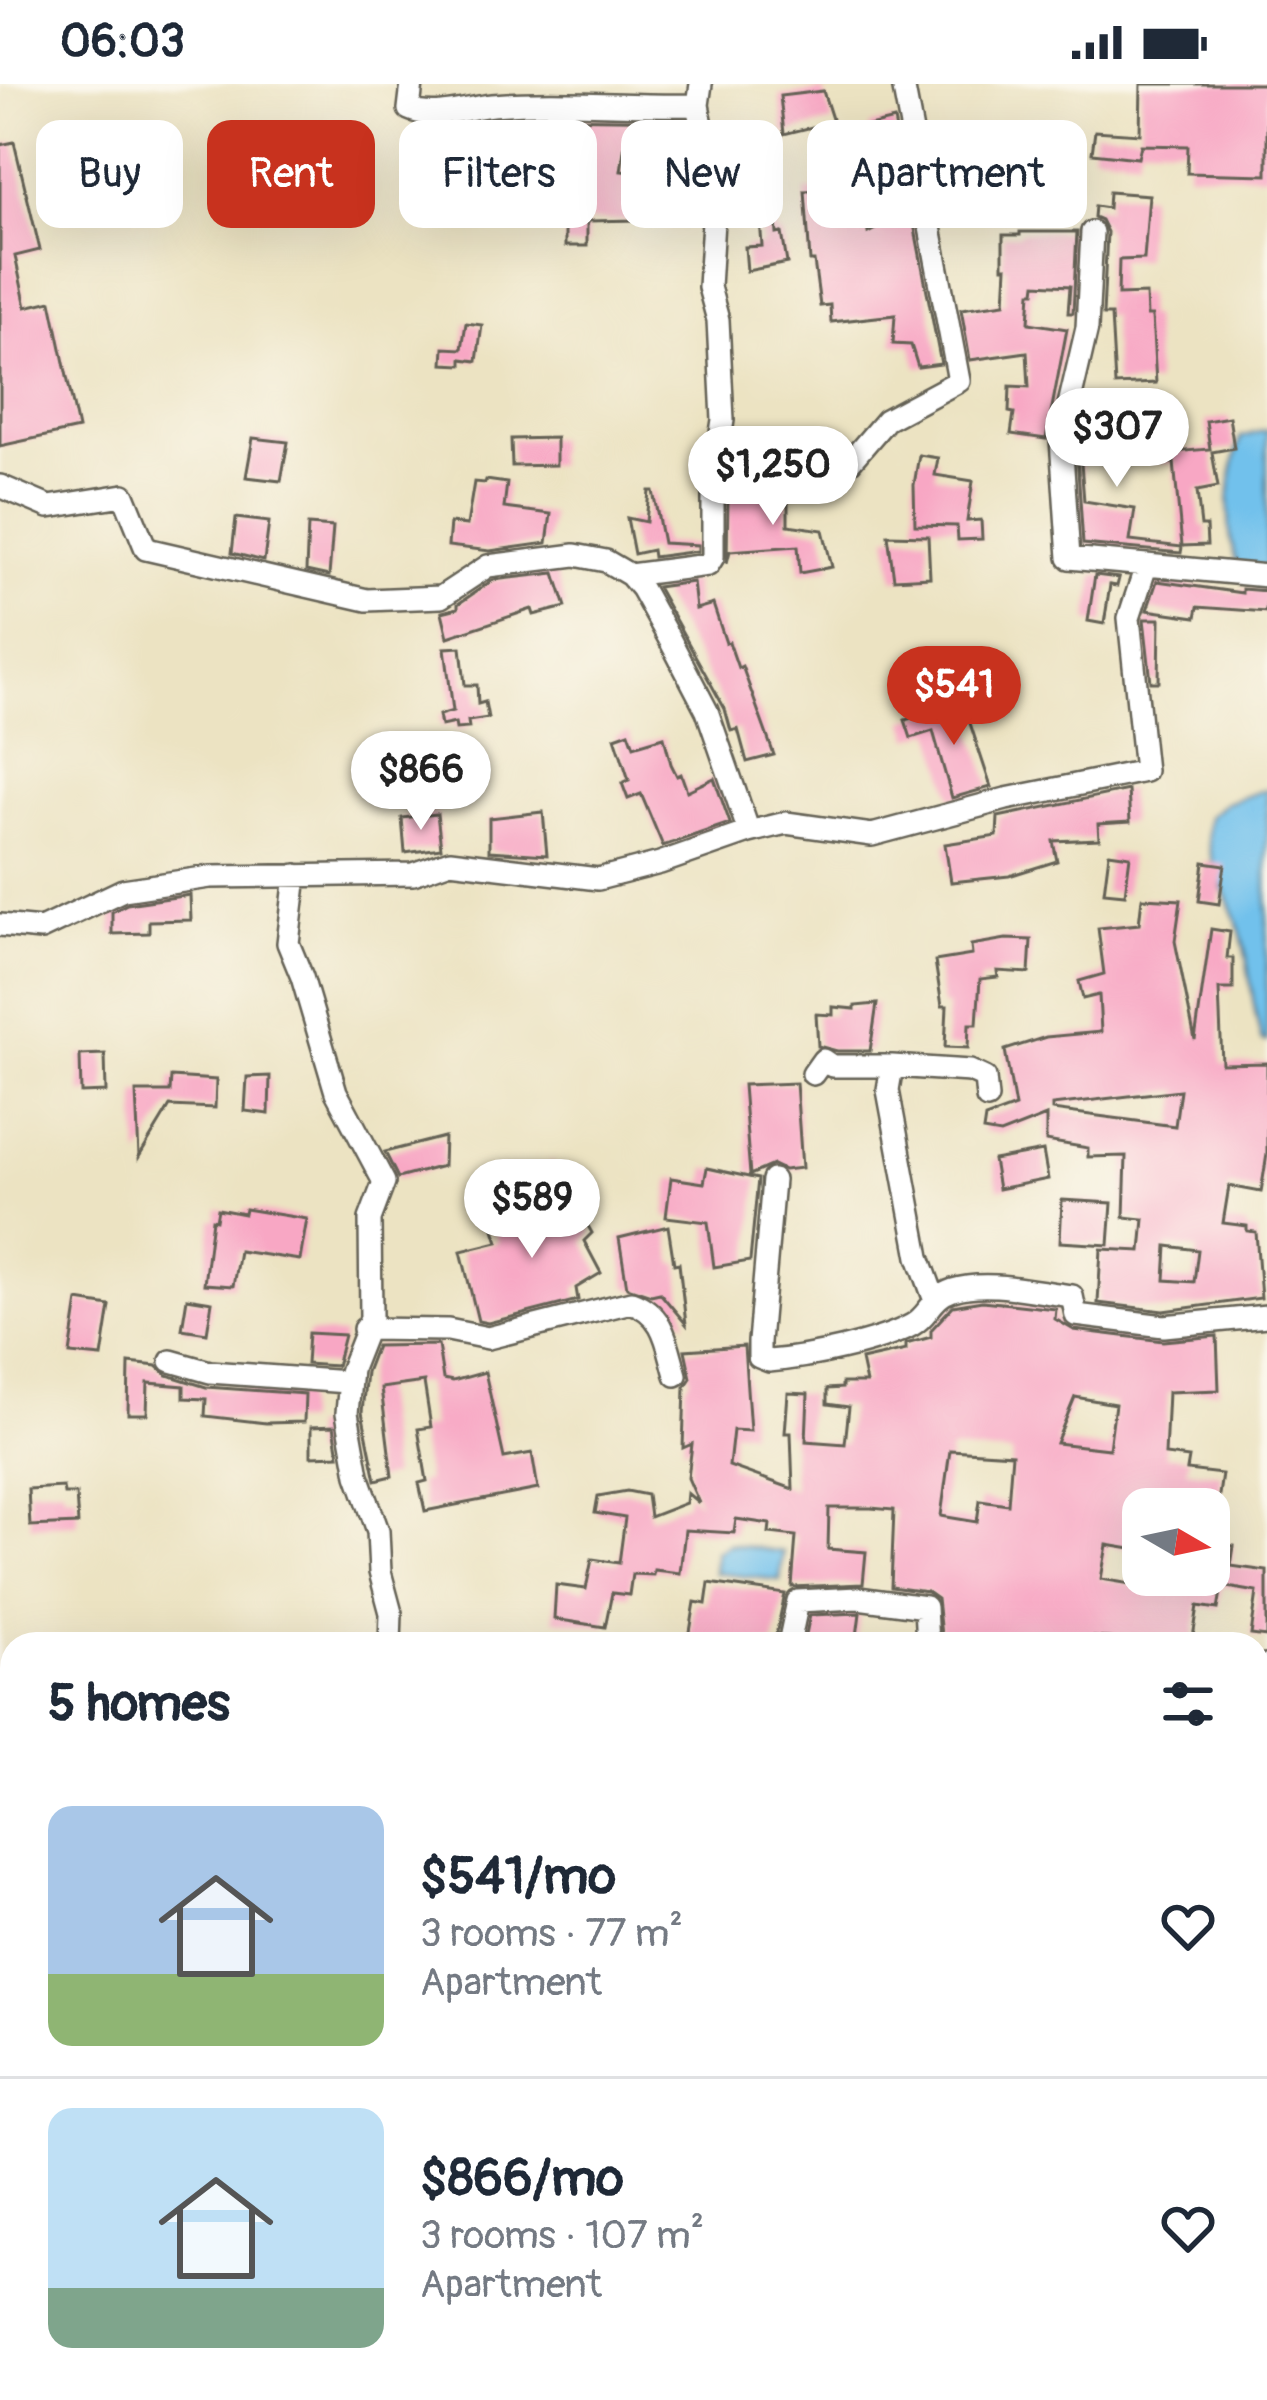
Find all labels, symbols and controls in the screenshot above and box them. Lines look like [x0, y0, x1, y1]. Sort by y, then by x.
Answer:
text: 06:03 [60, 14, 185, 70]
chip: Buy [36, 120, 183, 228]
chip: Rent [207, 120, 375, 228]
chip: Filters [399, 120, 597, 228]
chip: New [621, 120, 783, 228]
chip: Apartment [807, 120, 1087, 228]
pin: $307 [1046, 388, 1188, 490]
text: $307 [1072, 402, 1162, 451]
pin: $1,250 [675, 426, 871, 528]
text: $1,250 [715, 440, 831, 489]
pin: $541 [883, 646, 1025, 748]
text: $541 [914, 660, 994, 709]
pin: $866 [350, 731, 492, 833]
text: $866 [378, 745, 464, 794]
pin: $589 [461, 1159, 603, 1261]
text: $589 [491, 1173, 573, 1222]
north arrow [1122, 1488, 1230, 1596]
map controls [1122, 1488, 1230, 1596]
icon: filters [1155, 1671, 1221, 1737]
text: 5 homes [48, 1672, 230, 1736]
text: $541/mo [420, 1845, 616, 1909]
icon: home [144, 1854, 288, 1998]
icon: heart [1155, 1893, 1221, 1959]
text: 3 rooms · 77 m² [420, 1909, 683, 1958]
text: Apartment [420, 1958, 602, 2007]
text: $866/mo [420, 2147, 624, 2211]
icon: home [144, 2156, 288, 2300]
icon: heart [1155, 2195, 1221, 2261]
text: 3 rooms · 107 m² [420, 2211, 704, 2260]
text: Apartment [420, 2260, 602, 2309]

